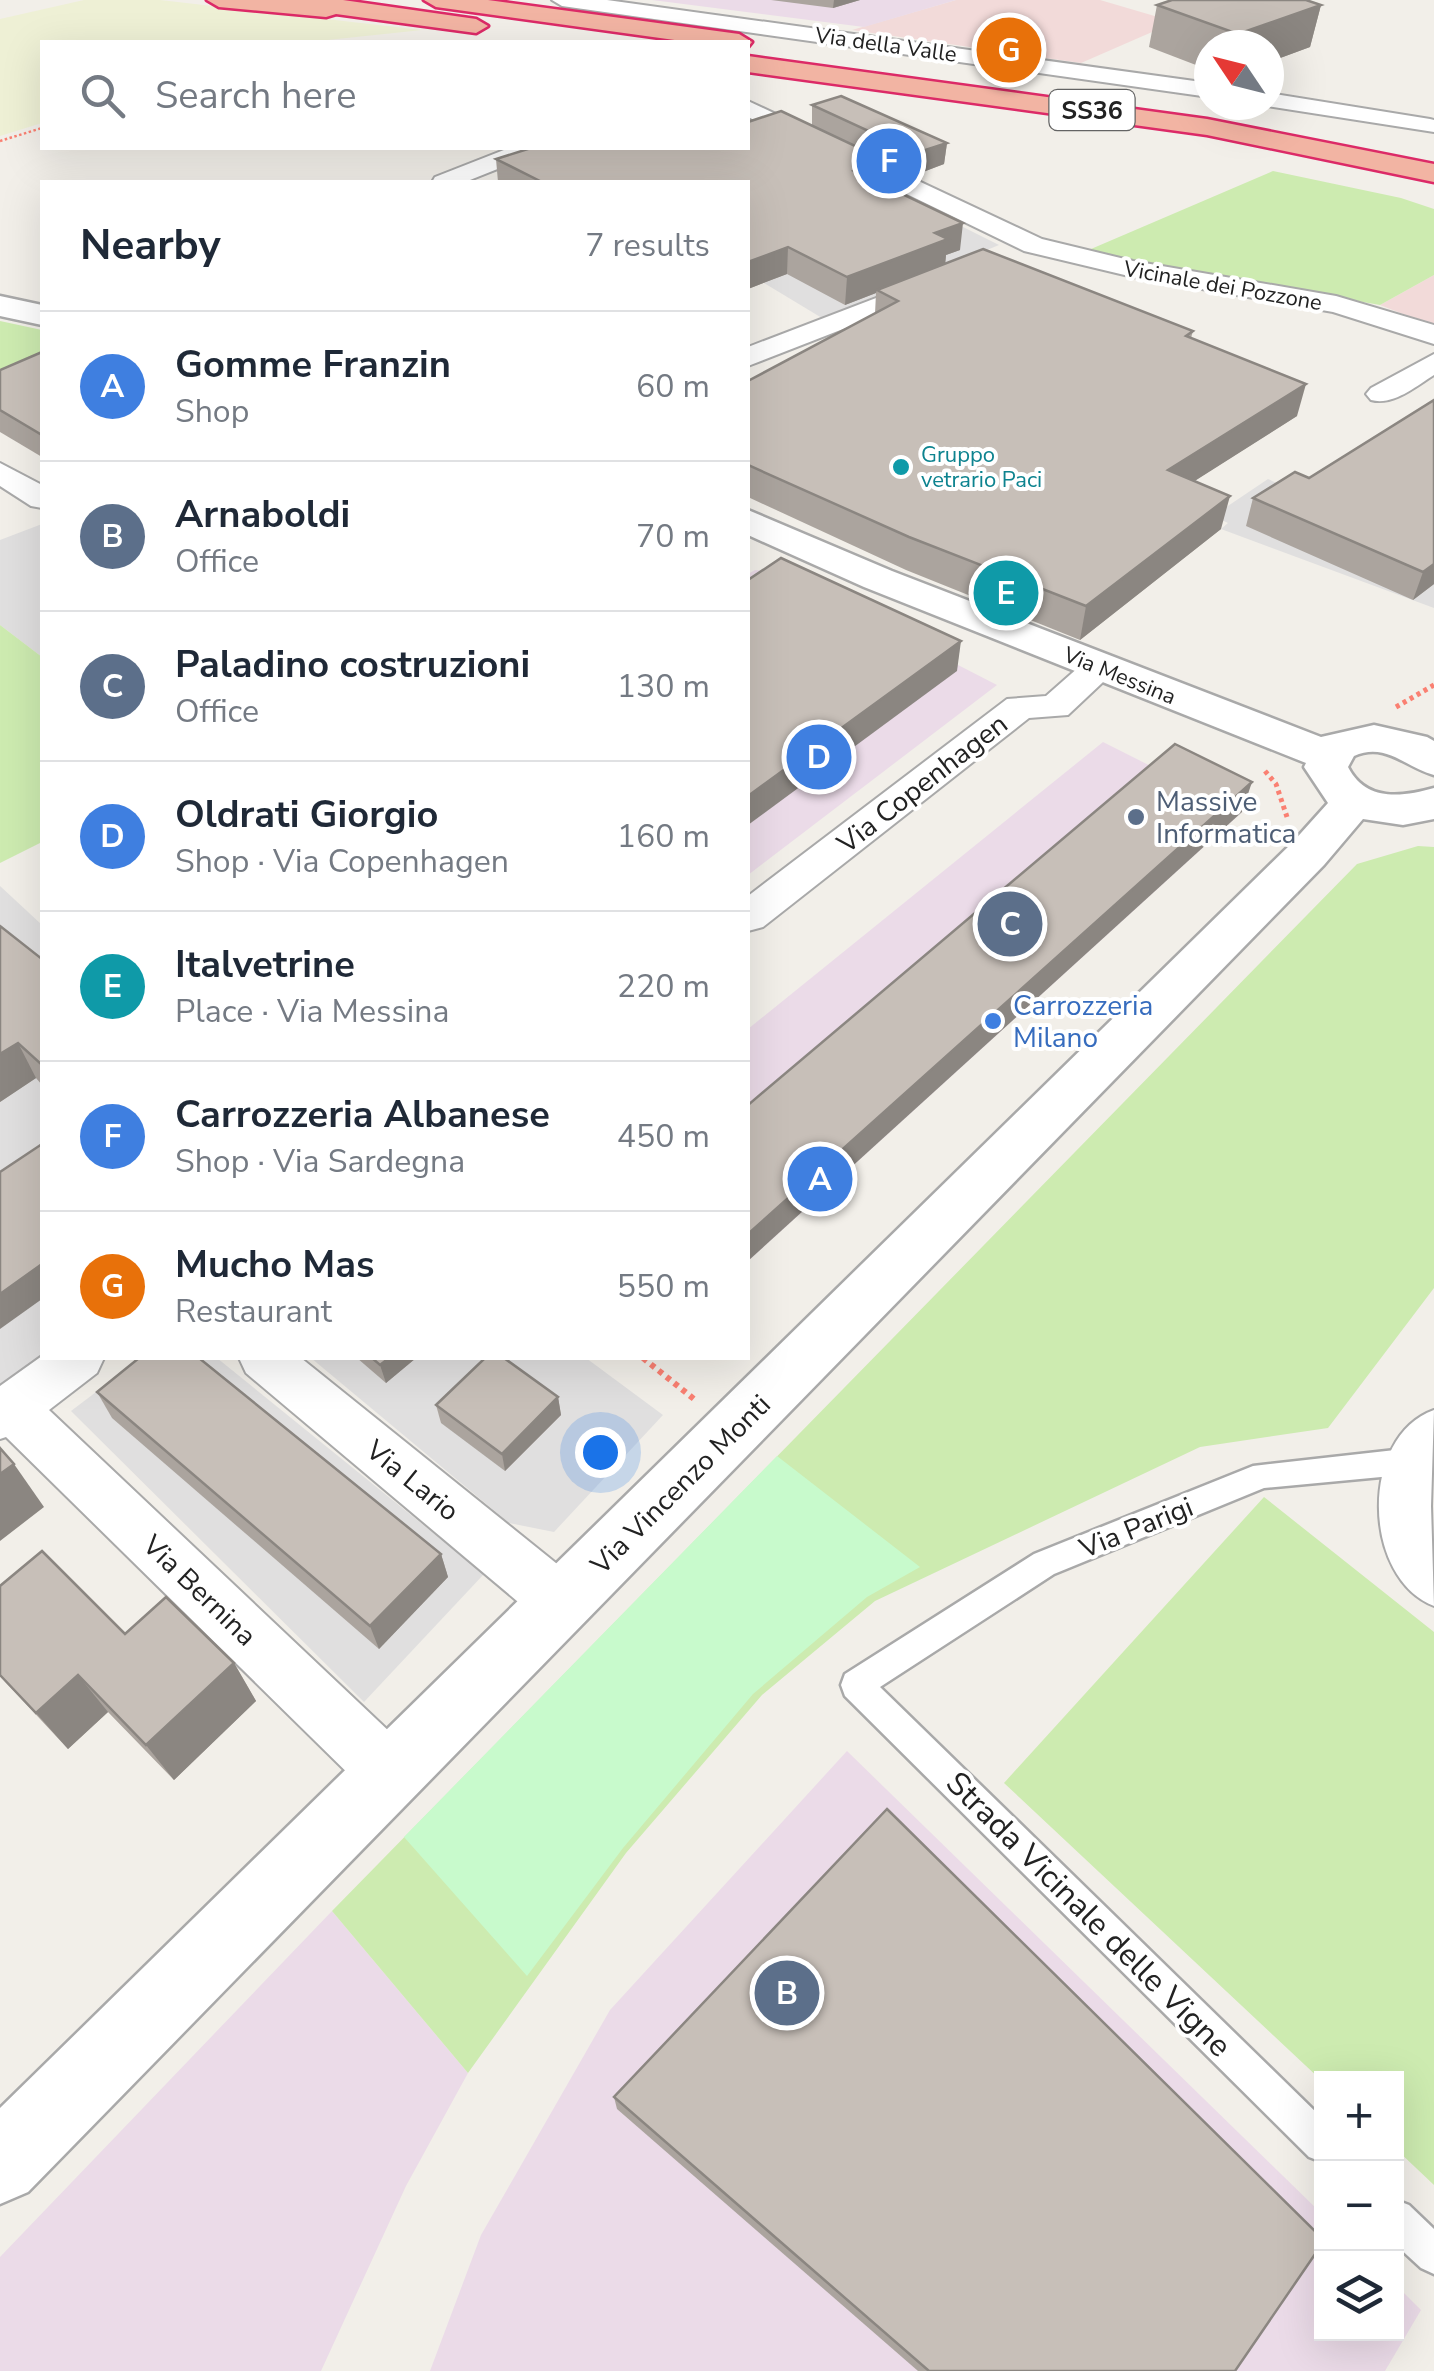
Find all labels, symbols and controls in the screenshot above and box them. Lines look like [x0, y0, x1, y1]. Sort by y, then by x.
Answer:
pin: G [976, 12, 1042, 88]
street label: Via della Valle [812, 20, 959, 70]
north arrow [1194, 30, 1284, 120]
search box [40, 40, 750, 150]
icon: search [75, 68, 130, 123]
text: Search here [155, 70, 356, 121]
road number: SS36 [1050, 90, 1134, 130]
pin: F [856, 124, 922, 198]
text: Nearby [80, 217, 221, 274]
text: 7 results [585, 224, 710, 267]
street label: Vicinale dei Pozzone [1120, 254, 1324, 318]
text: Gomme Franzin [175, 339, 451, 390]
text: A [101, 365, 124, 408]
text: 60 m [636, 365, 710, 408]
text: Shop [175, 390, 249, 433]
place label: Gruppo vetrario Paci [921, 440, 1042, 495]
marker: Gruppo vetrario Paci [890, 456, 912, 478]
text: Arnaboldi [175, 489, 350, 540]
text: B [101, 515, 124, 558]
text: 70 m [636, 515, 710, 558]
text: Office [175, 540, 259, 583]
pin: E [974, 556, 1038, 630]
text: Paladino costruzioni [175, 639, 530, 690]
street label: Via Messina [1058, 639, 1180, 712]
text: C [102, 665, 123, 708]
text: 130 m [617, 665, 710, 708]
text: Office [175, 690, 259, 733]
street label: Via Copenhagen [829, 705, 1016, 863]
pin: D [786, 720, 852, 794]
place label: Massive Informatica [1156, 783, 1296, 853]
text: Oldrati Giorgio [175, 789, 438, 840]
marker: Massive Informatica [1125, 806, 1147, 828]
text: D [100, 815, 125, 858]
text: 160 m [617, 815, 710, 858]
text: Shop · Via Copenhagen [175, 840, 509, 883]
pin: C [978, 886, 1042, 962]
text: Italvetrine [175, 939, 355, 990]
text: E [103, 965, 122, 1008]
text: 220 m [617, 965, 710, 1008]
place label: Carrozzeria Milano [1013, 987, 1153, 1057]
text: Place · Via Messina [175, 990, 449, 1033]
marker: Carrozzeria Milano [982, 1010, 1004, 1032]
text: Carrozzeria Albanese [175, 1089, 550, 1140]
text: F [104, 1115, 121, 1158]
text: 450 m [617, 1115, 710, 1158]
text: Shop · Via Sardegna [175, 1140, 465, 1183]
pin: A [788, 1142, 852, 1216]
text: Mucho Mas [175, 1239, 375, 1290]
text: G [101, 1265, 124, 1308]
text: 550 m [617, 1265, 710, 1308]
text: Restaurant [175, 1290, 332, 1333]
street label: Via Vincenzo Monti [582, 1386, 779, 1584]
your location [575, 1427, 626, 1478]
street label: Via Lario [357, 1431, 467, 1530]
street label: Via Parigi [1073, 1488, 1199, 1568]
street label: Via Bernina [133, 1526, 265, 1655]
street label: Strada Vicinale delle Vigne [936, 1762, 1241, 2067]
pin: B [754, 1956, 820, 2030]
map controls [1314, 2071, 1404, 2341]
button: + [1314, 2071, 1404, 2161]
button: − [1314, 2161, 1404, 2251]
button: layers [1314, 2251, 1404, 2341]

